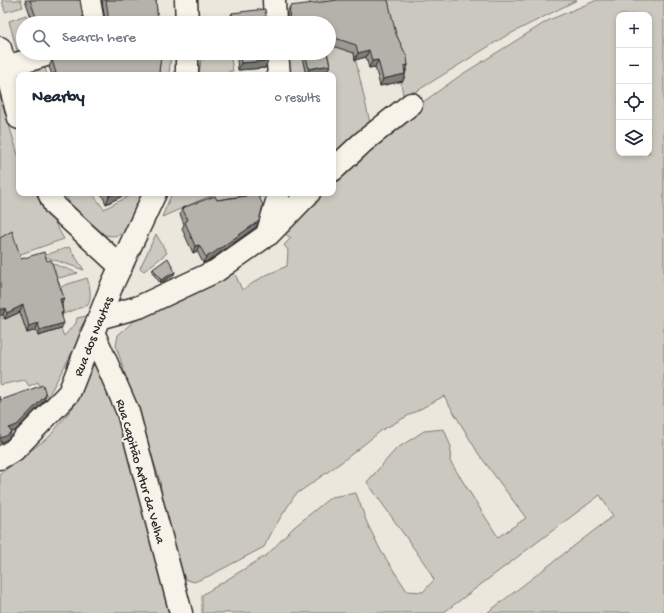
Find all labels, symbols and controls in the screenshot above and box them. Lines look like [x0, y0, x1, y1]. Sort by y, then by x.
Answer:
map controls [616, 12, 652, 156]
button: + [616, 12, 652, 48]
search box [16, 16, 336, 60]
icon: search [30, 27, 52, 49]
text: Search here [62, 29, 136, 47]
button: − [616, 48, 652, 84]
button: locate [616, 84, 652, 120]
text: Nearby [32, 88, 85, 108]
text: 0 results [274, 91, 320, 106]
button: layers [616, 120, 652, 156]
street label: Rua dos Nautas [72, 294, 118, 379]
street label: Rua Capitão Artur da Velha [112, 398, 168, 546]

